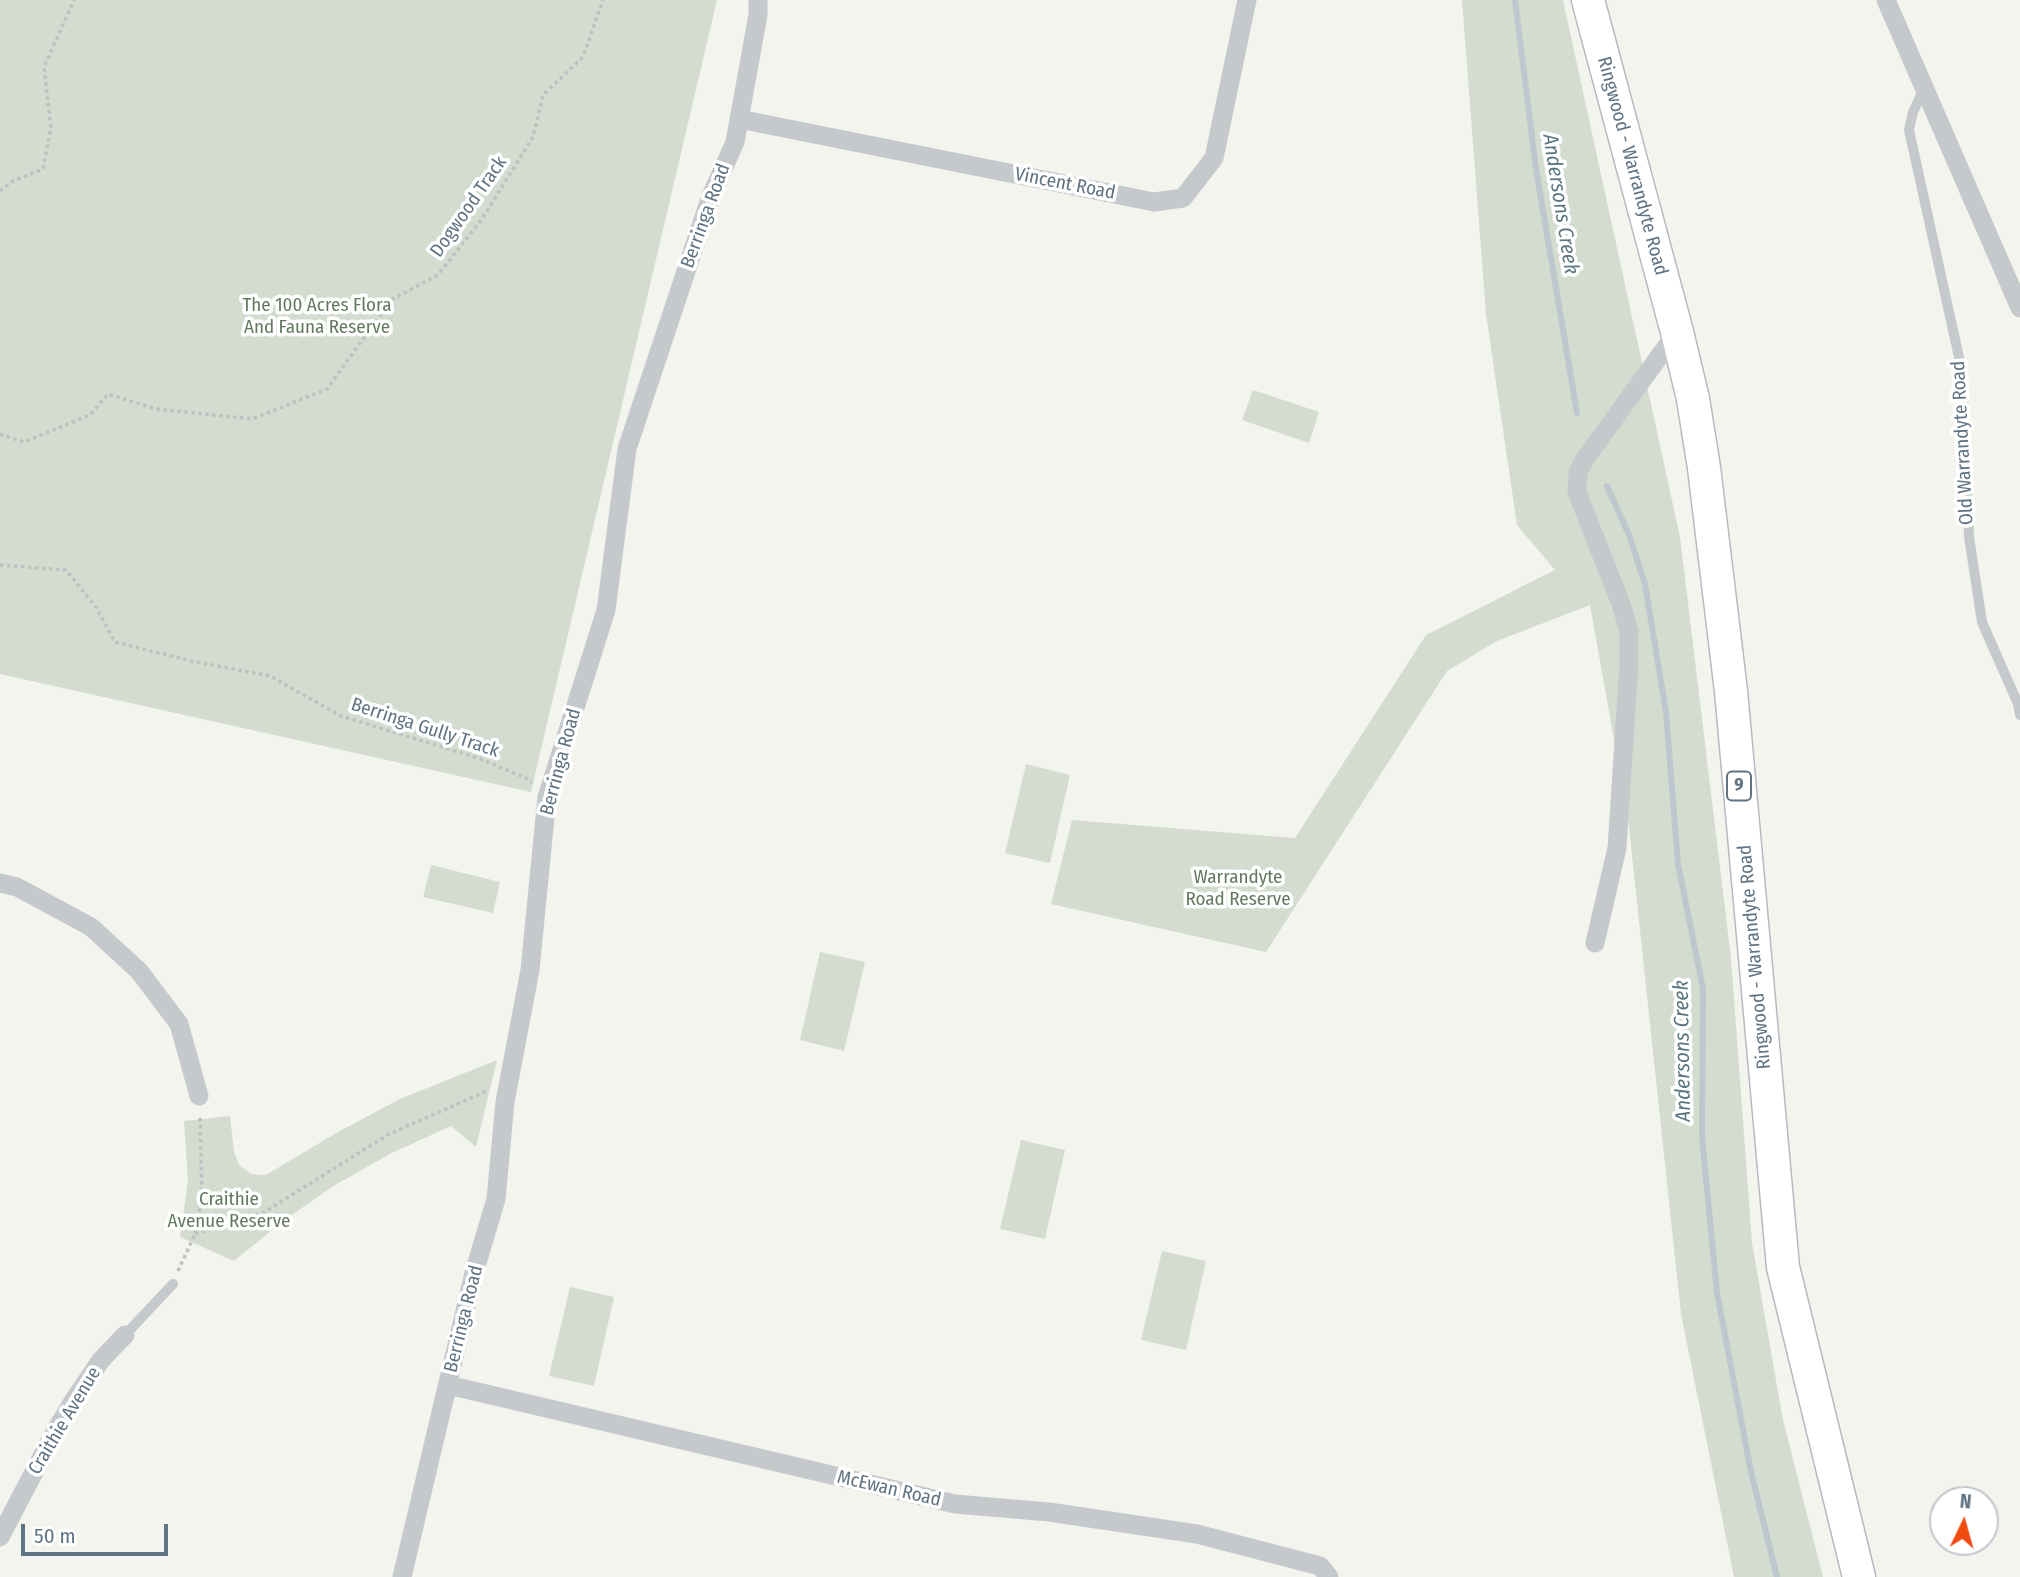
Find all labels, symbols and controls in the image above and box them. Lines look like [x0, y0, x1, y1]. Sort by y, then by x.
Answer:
street label: Ringwood - Warrandyte Road [1592, 54, 1672, 278]
water label: Andersons Creek [1536, 132, 1584, 276]
street label: Dogwood Track [426, 152, 512, 262]
street label: Berringa Road [677, 161, 735, 271]
street label: Vincent Road [1013, 163, 1117, 205]
park label: The 100 Acres Flora And Fauna Reserve [243, 295, 391, 339]
street label: Old Warrandyte Road [1947, 360, 1979, 526]
street label: Berringa Gully Track [348, 693, 502, 763]
street label: Berringa Road [536, 706, 586, 818]
road number: 9 [1727, 772, 1751, 800]
street label: Ringwood - Warrandyte Road [1734, 844, 1776, 1070]
park label: Warrandyte Road Reserve [1185, 867, 1291, 911]
water label: Andersons Creek [1669, 980, 1697, 1122]
park label: Craithie Avenue Reserve [168, 1189, 290, 1233]
street label: Berringa Road [440, 1263, 488, 1375]
street label: Craithie Avenue [24, 1363, 106, 1479]
street label: McEwan Road [835, 1466, 943, 1512]
north arrow [1929, 1486, 1999, 1556]
text: N [1959, 1490, 1972, 1514]
scale bar [24, 1510, 172, 1554]
text: 50 m [34, 1523, 76, 1549]

